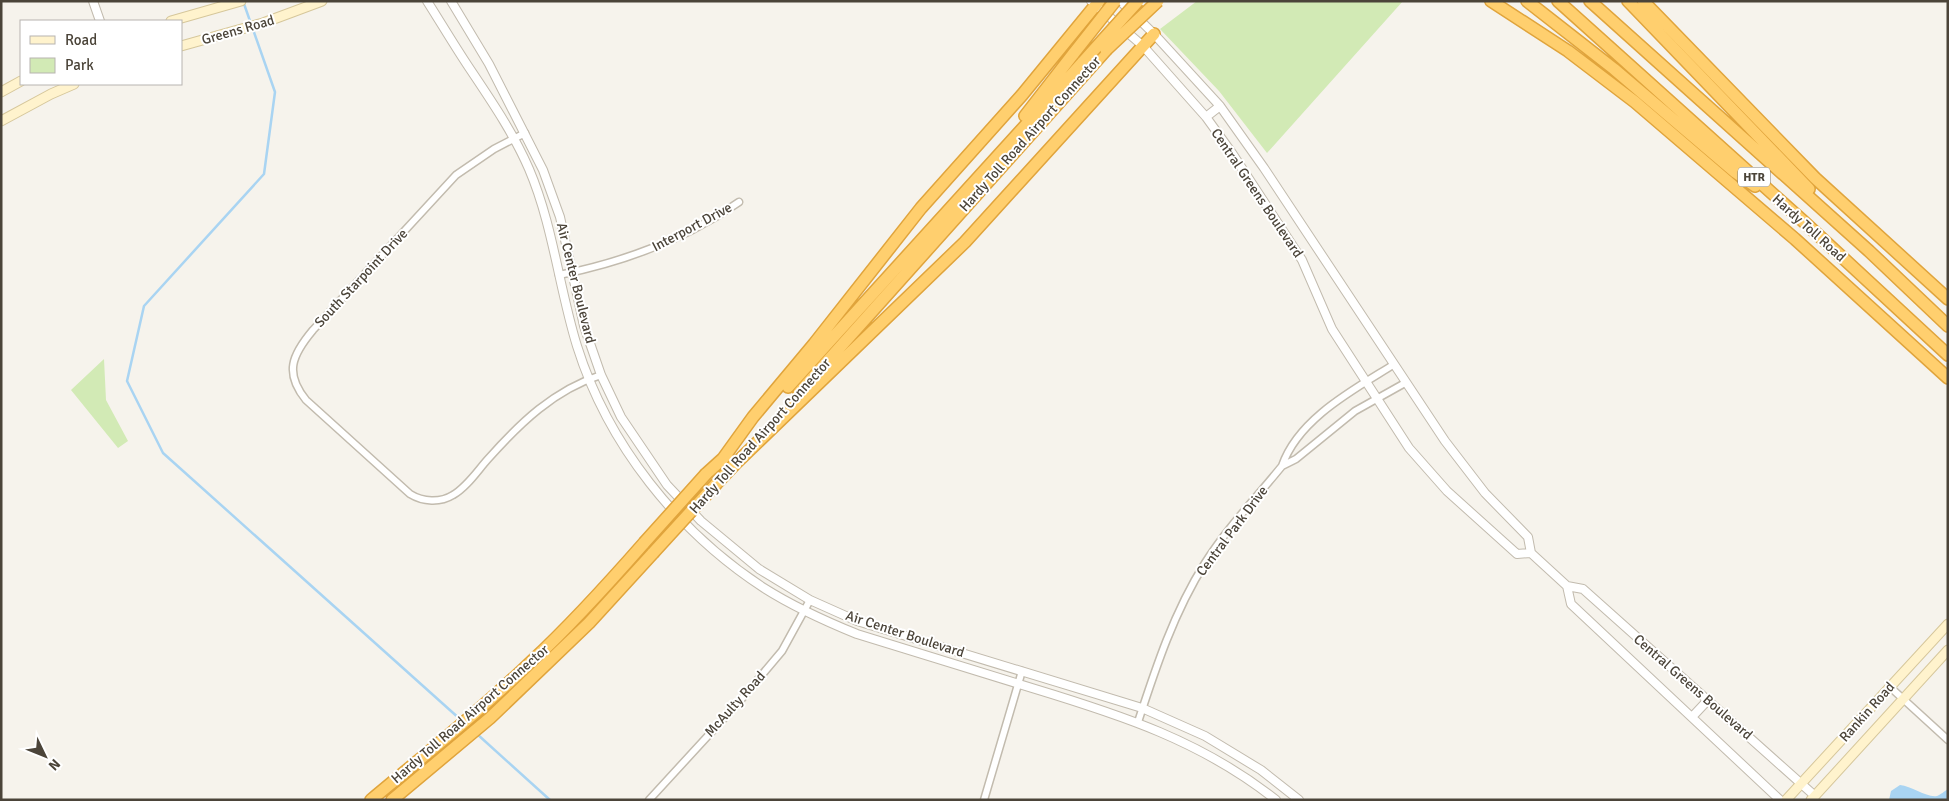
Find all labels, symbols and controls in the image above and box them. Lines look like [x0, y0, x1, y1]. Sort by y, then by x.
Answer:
street label: Greens Road [200, 12, 276, 48]
legend [20, 20, 182, 85]
text: Road [65, 31, 97, 49]
street label: Hardy Toll Road Airport Connector [956, 52, 1105, 215]
text: Park [65, 56, 94, 74]
street label: Central Greens Boulevard [1207, 125, 1307, 261]
road number: HTR [1738, 168, 1770, 186]
street label: Hardy Toll Road [1769, 191, 1849, 265]
street label: Interport Drive [649, 199, 735, 255]
street label: Air Center Boulevard [553, 221, 599, 345]
street label: South Starpoint Drive [311, 225, 411, 331]
street label: Hardy Toll Road Airport Connector [686, 354, 835, 517]
street label: Central Park Drive [1193, 483, 1271, 579]
street label: Air Center Boulevard [844, 607, 966, 661]
street label: Central Greens Boulevard [1630, 631, 1756, 743]
street label: Hardy Toll Road Airport Connector [388, 640, 553, 787]
street label: McAulty Road [701, 668, 769, 740]
street label: Rankin Road [1836, 679, 1898, 745]
north arrow [20, 731, 70, 781]
text: N [45, 755, 64, 774]

